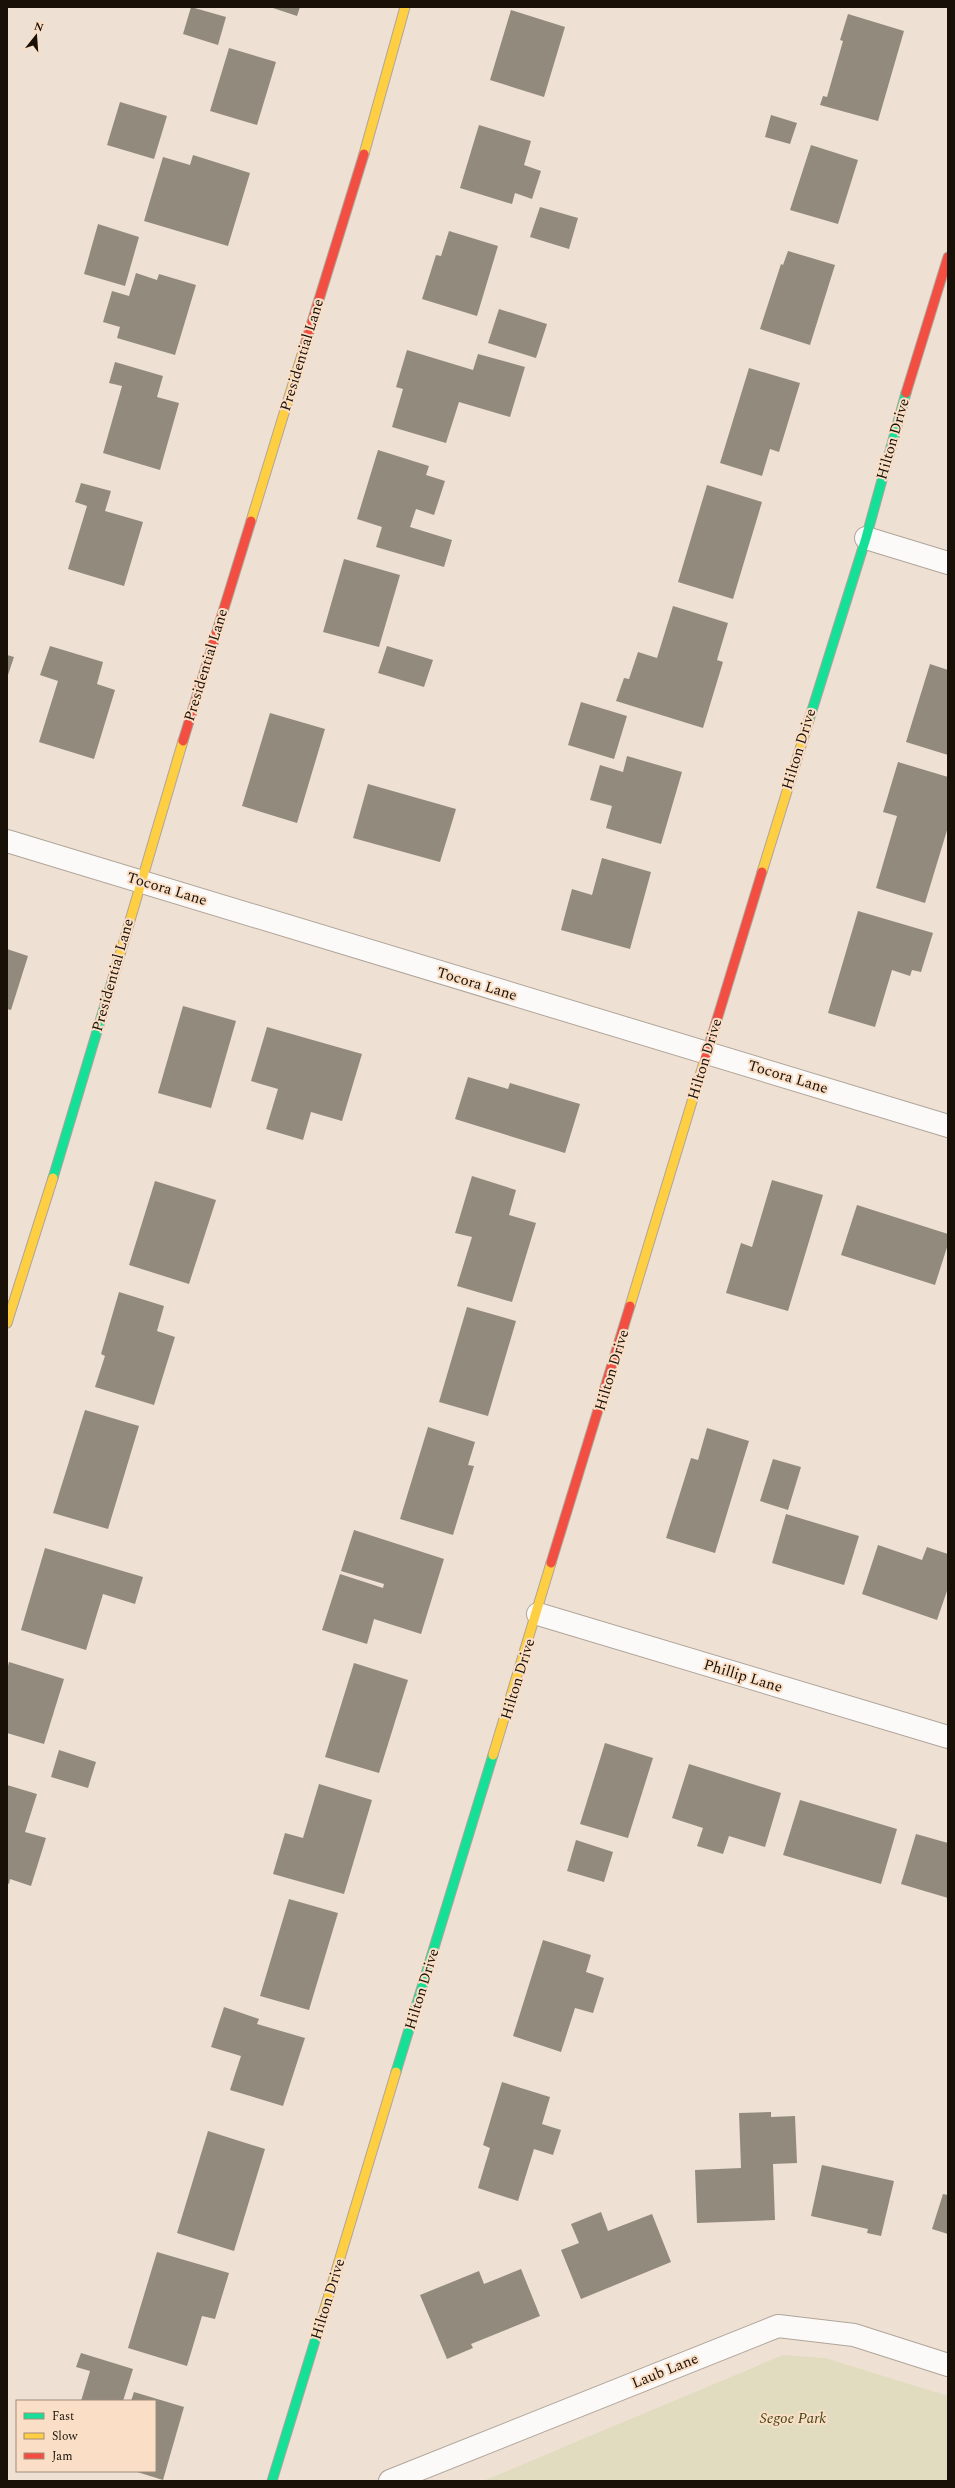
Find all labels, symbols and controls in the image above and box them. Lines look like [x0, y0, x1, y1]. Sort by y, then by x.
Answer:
north arrow [16, 16, 56, 56]
text: N [32, 17, 46, 36]
street label: Presidential Lane [274, 296, 330, 414]
street label: Hilton Drive [870, 396, 916, 482]
street label: Presidential Lane [178, 606, 234, 724]
street label: Hilton Drive [776, 706, 822, 792]
street label: Tocora Lane [124, 866, 210, 912]
street label: Presidential Lane [86, 916, 140, 1034]
street label: Tocora Lane [434, 961, 520, 1007]
street label: Hilton Drive [682, 1016, 728, 1102]
street label: Tocora Lane [745, 1054, 831, 1100]
street label: Hilton Drive [589, 1327, 635, 1413]
street label: Hilton Drive [495, 1636, 541, 1722]
street label: Phillip Lane [701, 1653, 785, 1699]
street label: Hilton Drive [399, 1946, 445, 2032]
street label: Hilton Drive [305, 2256, 351, 2342]
street label: Laub Lane [628, 2347, 702, 2395]
legend [16, 2400, 156, 2472]
text: Fast [52, 2407, 74, 2426]
park label: Segoe Park [760, 2407, 826, 2430]
text: Slow [52, 2427, 78, 2446]
text: Jam [52, 2447, 73, 2466]

